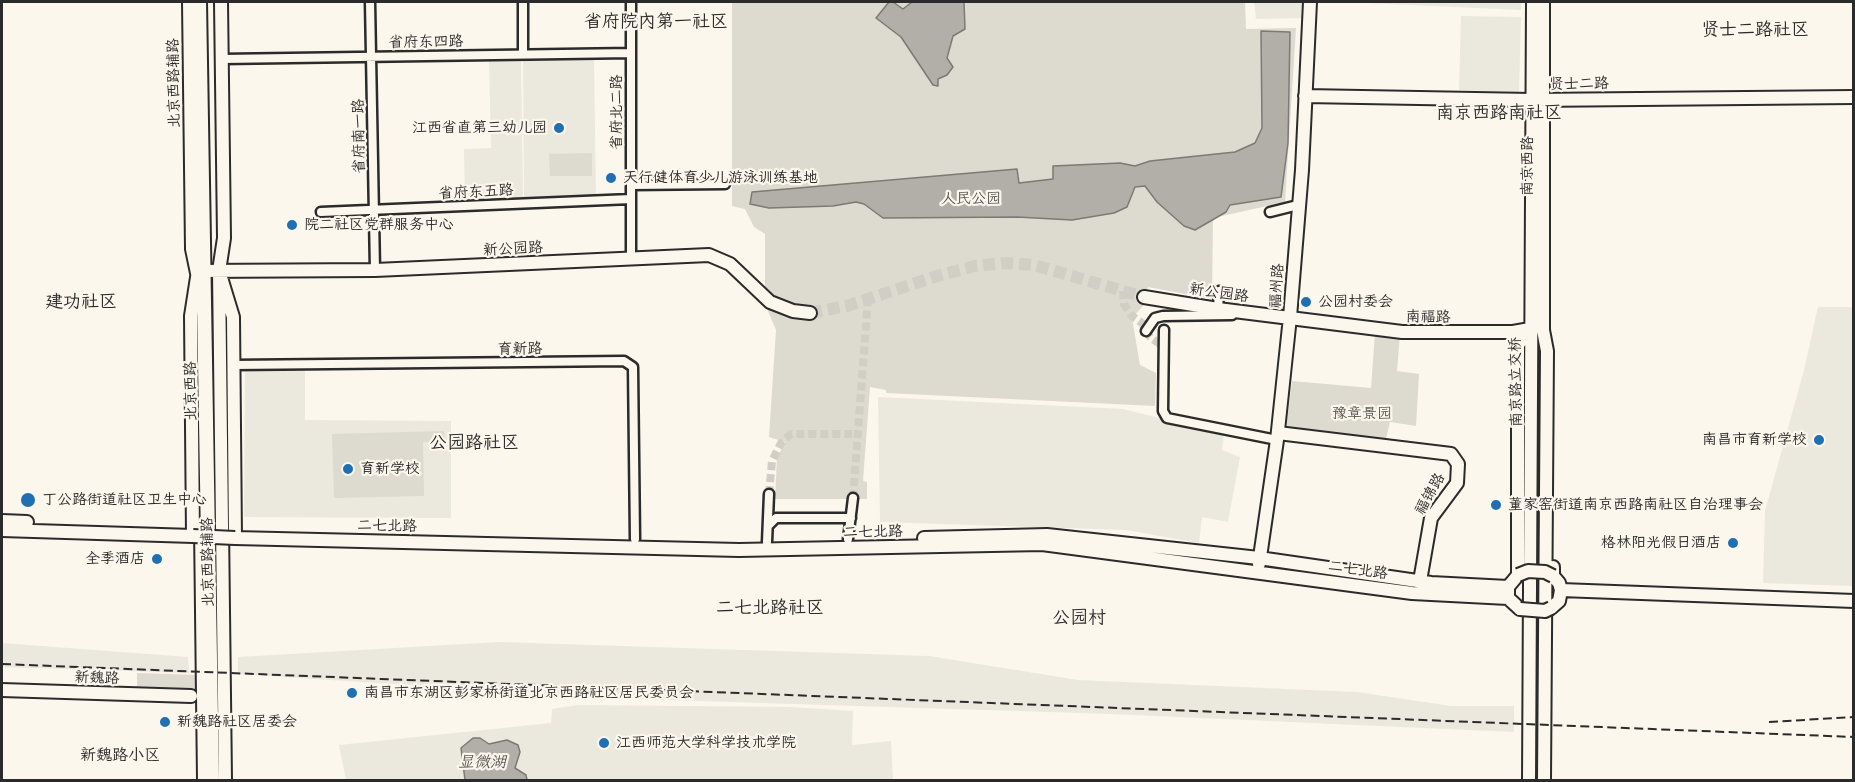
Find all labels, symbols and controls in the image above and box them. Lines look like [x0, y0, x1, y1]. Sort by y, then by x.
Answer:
district label: 省府院内第一社区 [584, 11, 728, 33]
district label: 贤士二路社区 [1701, 19, 1809, 41]
street label: 省府东四路 [388, 32, 464, 52]
street label: 北京西路辅路 [164, 38, 184, 128]
street label: 贤士二路 [1549, 74, 1609, 94]
street label: 省府北二路 [608, 75, 626, 149]
street label: 省府南一路 [349, 98, 369, 174]
district label: 南京西路南社区 [1436, 102, 1562, 124]
place label: 江西省直第三幼儿园 [412, 119, 547, 137]
marker: 江西省直第三幼儿园 [552, 121, 566, 135]
street label: 南京西路 [1519, 136, 1537, 196]
place label: 天行健体育少儿游泳训练基地 [623, 169, 818, 187]
marker: 天行健体育少儿游泳训练基地 [604, 171, 618, 185]
street label: 省府东五路 [438, 181, 514, 203]
park label: 人民公园 [941, 190, 1001, 208]
place label: 院二社区党群服务中心 [304, 216, 454, 234]
marker: 院二社区党群服务中心 [285, 218, 299, 232]
street label: 新公园路 [483, 238, 543, 260]
street label: 福州路 [1266, 263, 1288, 309]
street label: 新公园路 [1188, 280, 1250, 306]
district label: 建功社区 [45, 291, 117, 313]
place label: 公园村委会 [1318, 293, 1393, 311]
marker: 公园村委会 [1299, 295, 1313, 309]
street label: 南福路 [1405, 308, 1451, 326]
street label: 南京路立交桥 [1506, 337, 1526, 427]
street label: 育新路 [497, 340, 543, 358]
street label: 北京西路 [181, 361, 201, 421]
park label: 豫章景园 [1332, 405, 1392, 423]
place label: 南昌市育新学校 [1702, 431, 1807, 449]
district label: 公园路社区 [429, 432, 519, 454]
marker: 南昌市育新学校 [1812, 433, 1826, 447]
place label: 育新学校 [360, 460, 420, 478]
marker: 育新学校 [341, 462, 355, 476]
street label: 福锦路 [1411, 470, 1449, 518]
marker: 丁公路街道社区卫生中心 [19, 491, 37, 509]
place label: 丁公路街道社区卫生中心 [42, 491, 207, 509]
place label: 董家窑街道南京西路南社区自治理事会 [1508, 496, 1763, 514]
marker: 董家窑街道南京西路南社区自治理事会 [1489, 498, 1503, 512]
street label: 二七北路 [357, 516, 417, 536]
street label: 北京西路辅路 [198, 517, 218, 607]
street label: 二七北路 [843, 522, 903, 542]
place label: 格林阳光假日酒店 [1601, 534, 1721, 552]
marker: 格林阳光假日酒店 [1726, 536, 1740, 550]
place label: 全季酒店 [85, 550, 145, 568]
marker: 全季酒店 [150, 552, 164, 566]
street label: 二七北路 [1327, 557, 1389, 583]
district label: 二七北路社区 [716, 597, 824, 619]
district label: 公园村 [1052, 607, 1106, 629]
street label: 新魏路 [74, 668, 120, 688]
place label: 南昌市东湖区彭家桥街道北京西路社区居民委员会 [364, 684, 694, 702]
marker: 南昌市东湖区彭家桥街道北京西路社区居民委员会 [345, 686, 359, 700]
place label: 新魏路社区居委会 [177, 713, 297, 731]
marker: 新魏路社区居委会 [158, 715, 172, 729]
place label: 江西师范大学科学技术学院 [616, 734, 796, 752]
marker: 江西师范大学科学技术学院 [597, 736, 611, 750]
district label: 新魏路小区 [80, 745, 160, 765]
water label: 显微湖 [458, 752, 506, 772]

